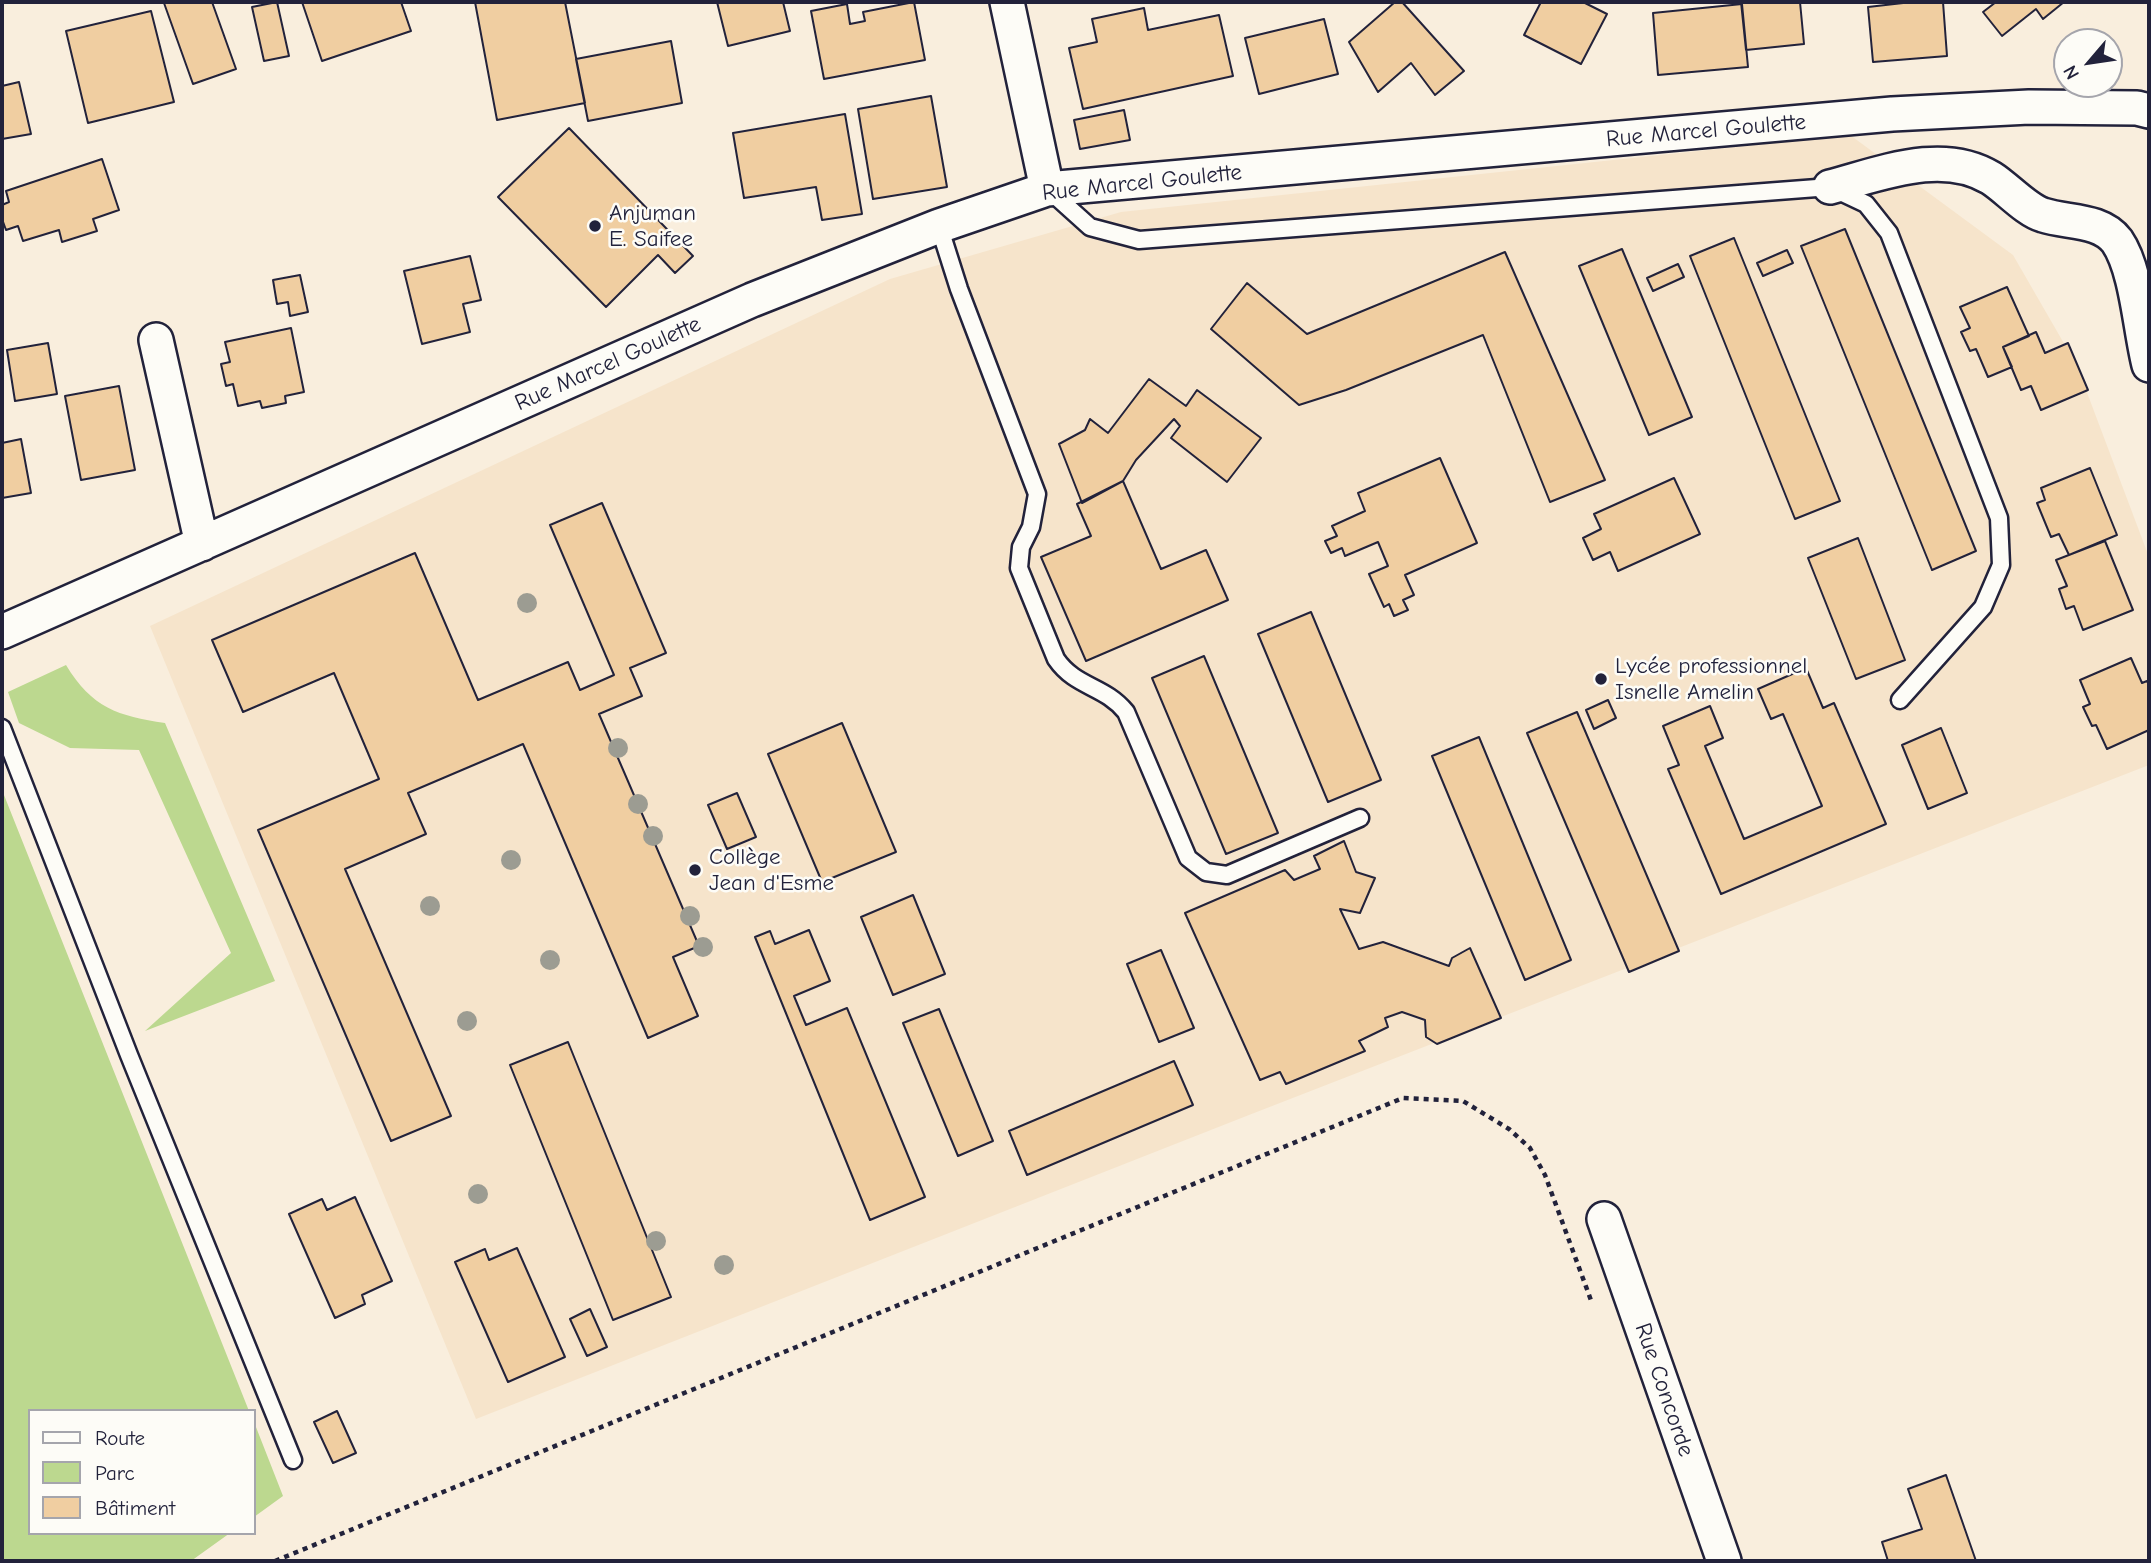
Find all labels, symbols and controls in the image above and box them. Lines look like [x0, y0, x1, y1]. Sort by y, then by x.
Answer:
north arrow [2053, 28, 2123, 98]
text: N [2059, 61, 2084, 83]
street label: Rue Marcel Goulette [1605, 109, 1807, 153]
street label: Rue Marcel Goulette [1041, 159, 1243, 207]
place label: Anjuman E. Saifee [609, 199, 696, 253]
marker: Anjuman E. Saifee [587, 218, 603, 234]
street label: Rue Marcel Goulette [511, 311, 705, 417]
place label: Lycée professionnel Isnelle Amelin [1615, 652, 1807, 706]
marker: Lycée professionnel Isnelle Amelin [1593, 671, 1609, 687]
place label: Collège Jean d'Esme [709, 843, 834, 897]
marker: Collège Jean d'Esme [687, 862, 703, 878]
street label: Rue Concorde [1628, 1320, 1700, 1460]
legend [28, 1409, 256, 1535]
text: Route [95, 1426, 145, 1450]
text: Parc [95, 1461, 135, 1485]
text: Bâtiment [95, 1496, 175, 1520]

